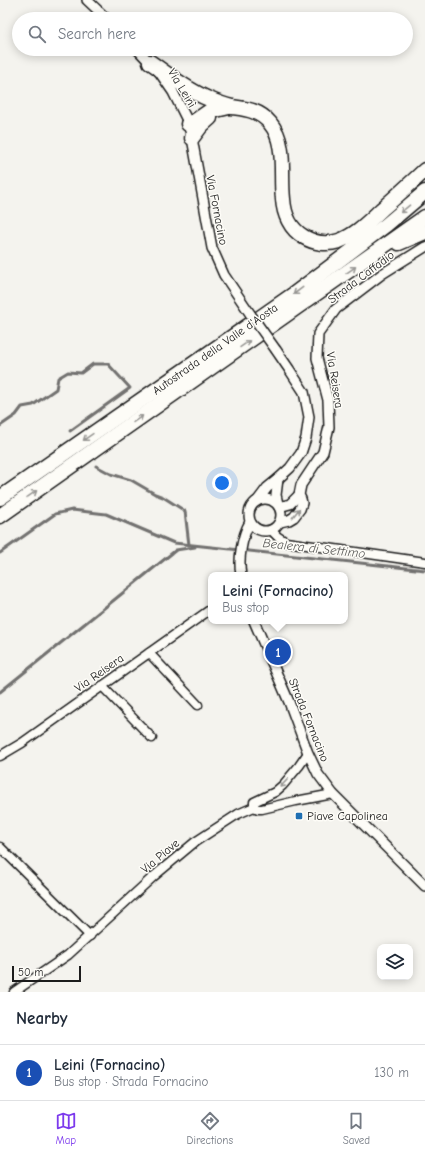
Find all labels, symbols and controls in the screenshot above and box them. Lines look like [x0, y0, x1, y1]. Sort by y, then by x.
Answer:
search box [12, 12, 413, 56]
icon: search [26, 23, 48, 45]
text: Search here [58, 25, 136, 43]
street label: Via Leinì [165, 66, 199, 110]
street label: Via Fornacino [203, 174, 231, 246]
one-way arrow [400, 204, 411, 213]
street label: Strada Caffadio [325, 248, 397, 306]
one-way arrow [345, 266, 356, 274]
one-way arrow [293, 287, 304, 295]
street label: Autostrada della Valle d'Aosta [150, 300, 280, 398]
one-way arrow [239, 340, 250, 348]
street label: Via Reisera [324, 351, 346, 409]
one-way arrow [133, 415, 144, 423]
one-way arrow [83, 433, 94, 441]
your location [212, 473, 232, 493]
one-way arrow [26, 490, 37, 498]
one-way arrow [292, 507, 301, 518]
water label: Bealera di Settimo [262, 535, 366, 561]
popup [208, 572, 348, 624]
text: Leini (Fornacino) [222, 582, 334, 600]
text: Bus stop [222, 600, 269, 615]
pin: 1 [265, 637, 291, 667]
street label: Via Reisera [72, 651, 126, 695]
street label: Strada Fornacino [286, 676, 332, 764]
one-way arrow [279, 778, 288, 788]
place label: Piave Capolinea [307, 809, 388, 823]
marker: Piave Capolinea [294, 811, 304, 821]
street label: Via Piave [138, 836, 182, 876]
map controls [377, 944, 413, 980]
button: layers [377, 944, 413, 980]
scale bar [12, 964, 81, 983]
text: 50 m [18, 966, 43, 979]
text: Nearby [16, 1009, 67, 1028]
text: Leini (Fornacino) [54, 1056, 165, 1074]
text: 1 [26, 1065, 32, 1080]
text: 130 m [374, 1065, 409, 1080]
text: Bus stop · Strada Fornacino [54, 1074, 208, 1089]
tab: Map [55, 1110, 77, 1147]
tab: Directions [187, 1110, 233, 1147]
tab: Saved [343, 1110, 370, 1147]

